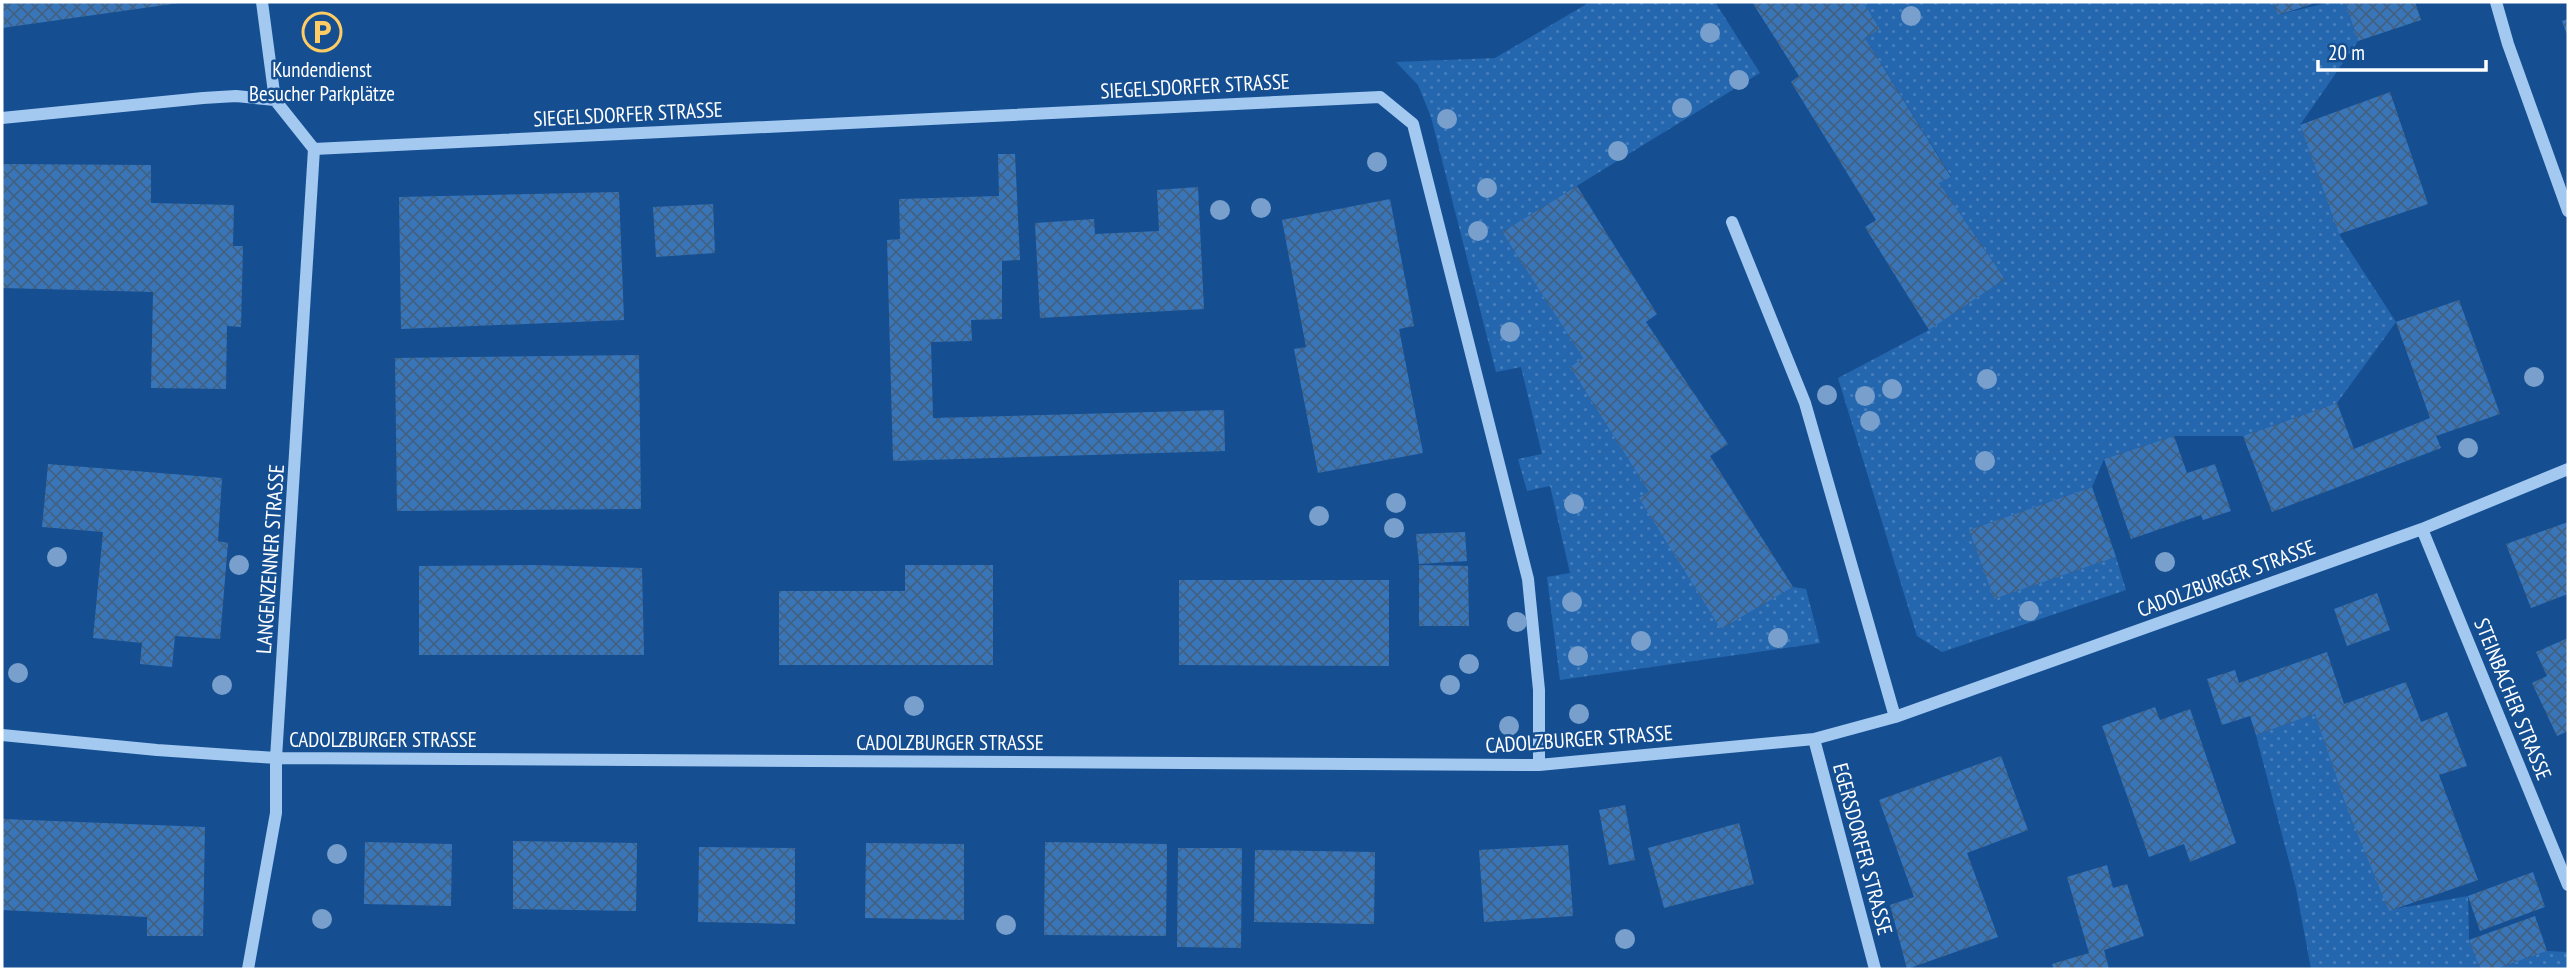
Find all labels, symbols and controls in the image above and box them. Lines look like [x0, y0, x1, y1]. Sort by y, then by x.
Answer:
parking icon: Kundendienst Besucher Parkplätze [301, 11, 343, 53]
scale bar [2318, 28, 2486, 72]
text: 20 m [2328, 39, 2365, 66]
place label: Kundendienst Besucher Parkplätze [249, 56, 395, 107]
street label: SIEGELSDORFER STRASSE [1100, 68, 1290, 104]
street label: SIEGELSDORFER STRASSE [533, 96, 723, 132]
street label: LANGENZENNER STRASSE [250, 463, 290, 655]
street label: CADOLZBURGER STRASSE [2133, 533, 2319, 623]
street label: STEINBACHER STRASSE [2468, 614, 2558, 784]
street label: CADOLZBURGER STRASSE [1484, 719, 1674, 759]
street label: CADOLZBURGER STRASSE [289, 726, 477, 753]
street label: CADOLZBURGER STRASSE [856, 729, 1044, 756]
street label: EGERSDORFER STRASSE [1827, 760, 1899, 938]

